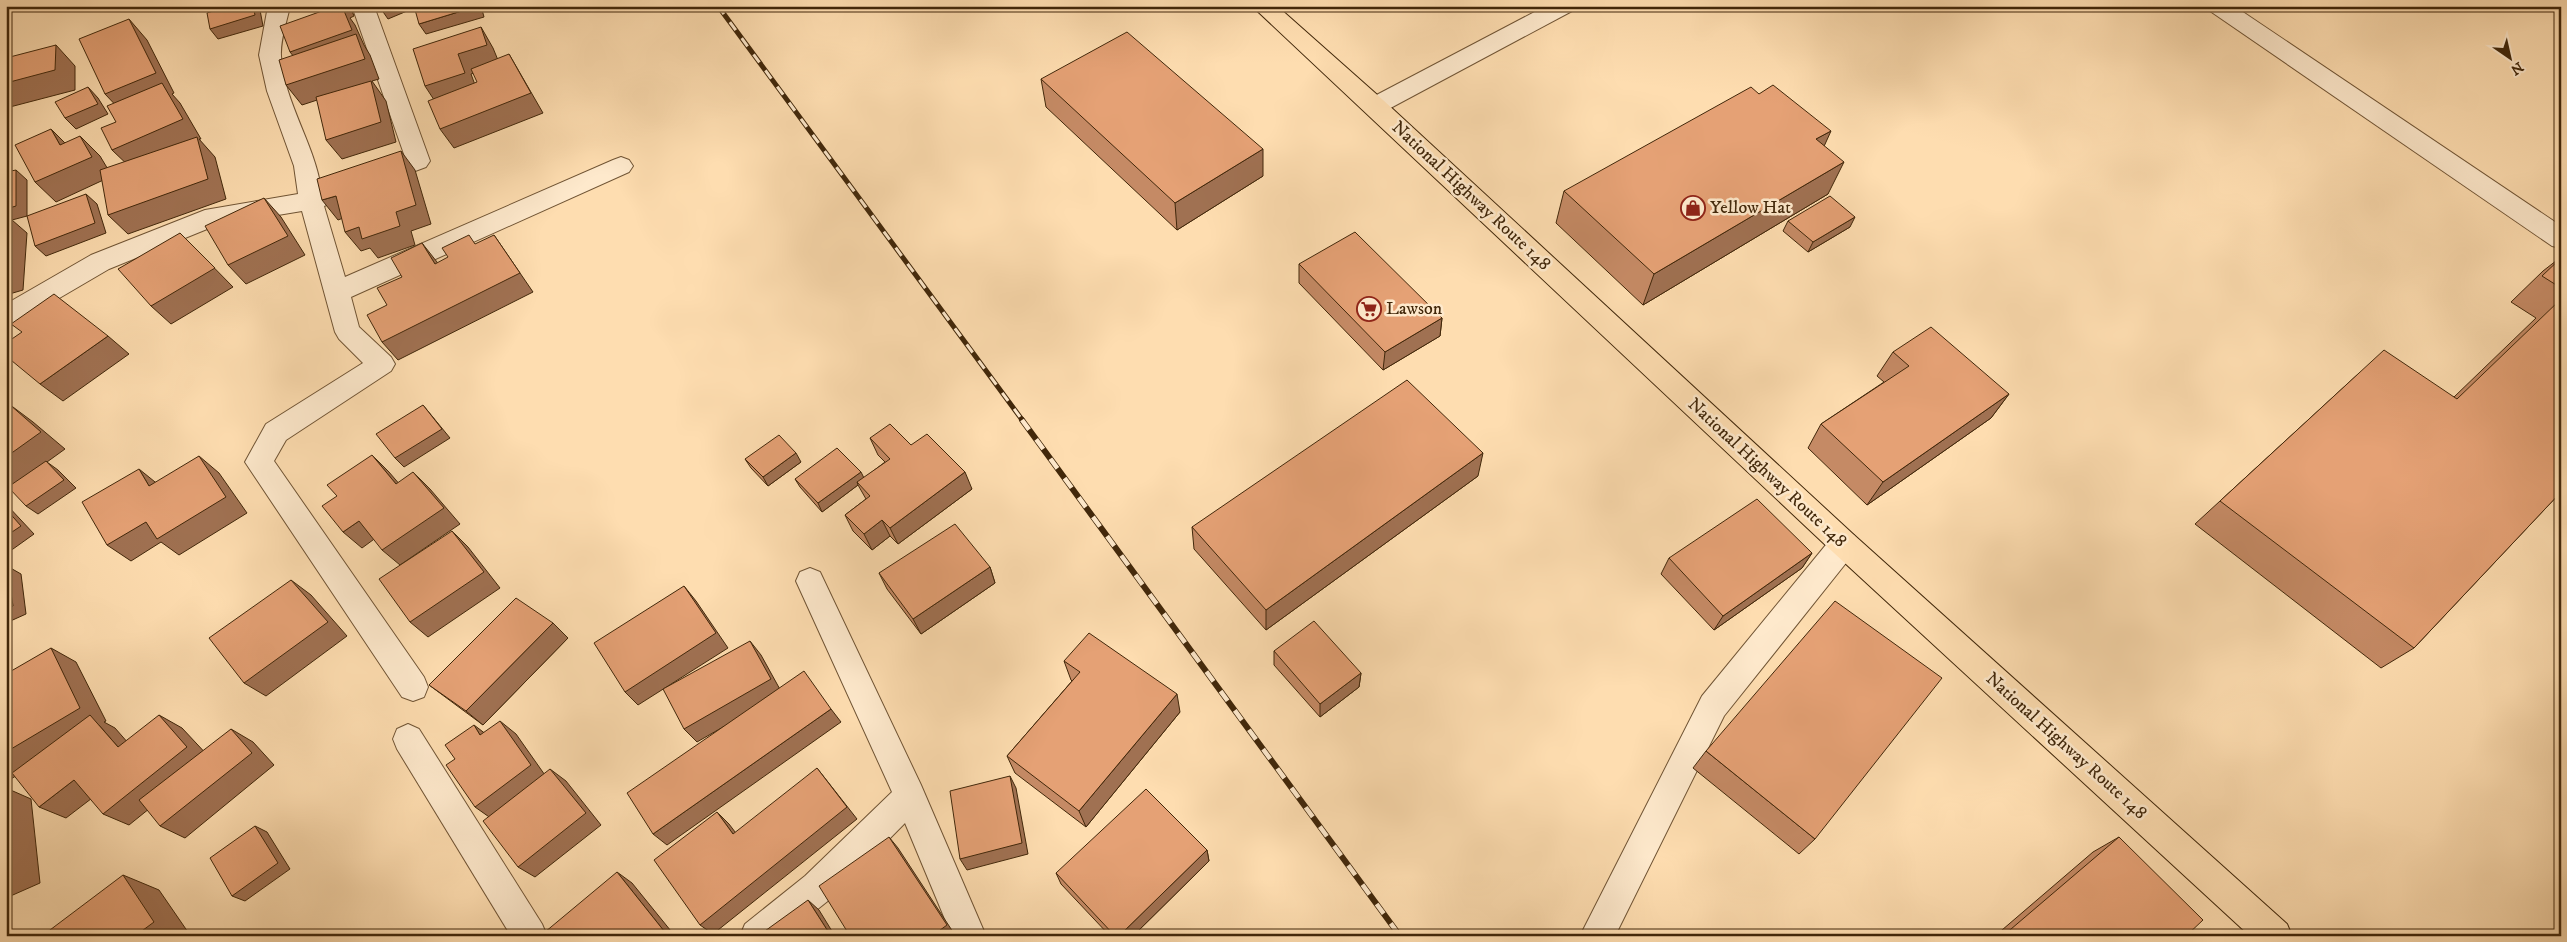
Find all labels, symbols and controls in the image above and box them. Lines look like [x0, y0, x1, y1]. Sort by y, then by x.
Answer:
north arrow [2484, 32, 2534, 82]
text: N [2506, 57, 2527, 79]
street label: National Highway Route 148 [1387, 117, 1555, 275]
shop icon: Yellow Hat [1680, 195, 1706, 221]
place label: Yellow Hat [1710, 197, 1791, 219]
supermarket icon: Lawson [1356, 296, 1382, 322]
place label: Lawson [1386, 298, 1443, 320]
street label: National Highway Route 148 [1683, 394, 1851, 552]
street label: National Highway Route 148 [1981, 668, 2151, 824]

